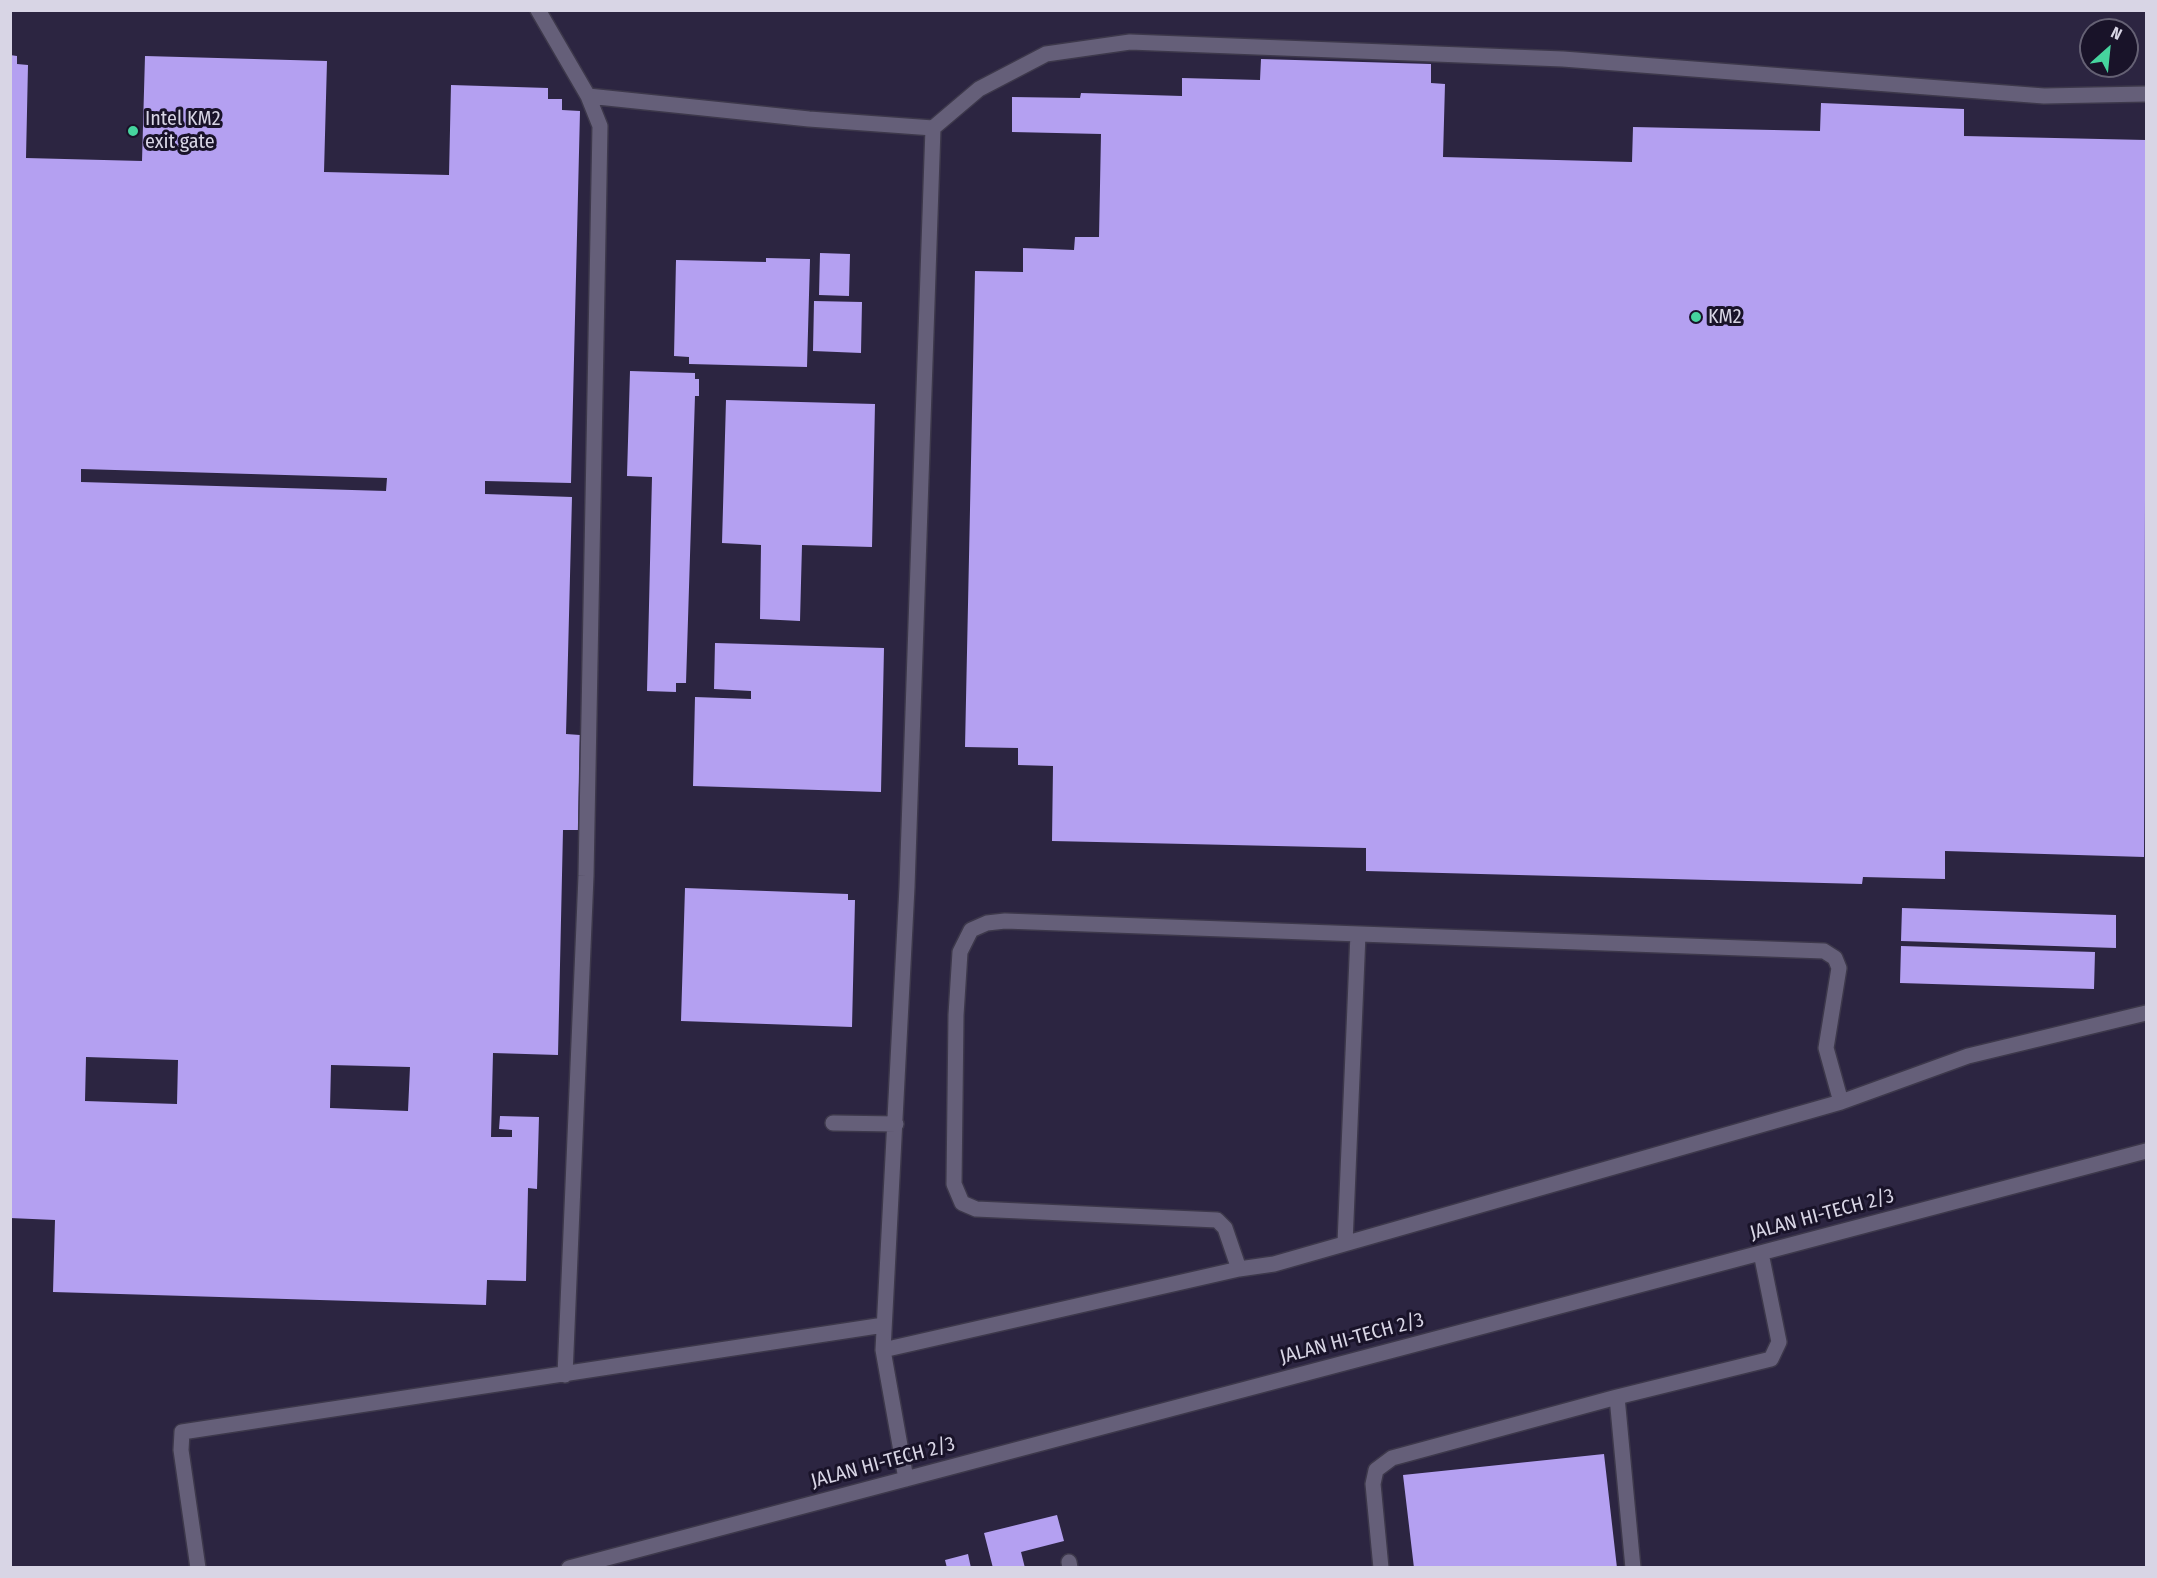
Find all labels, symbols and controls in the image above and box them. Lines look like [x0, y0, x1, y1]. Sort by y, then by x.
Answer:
north arrow [2079, 18, 2139, 78]
text: N [2108, 23, 2125, 44]
place label: Intel KM2 exit gate [145, 107, 220, 154]
marker: Intel KM2 exit gate [126, 124, 140, 138]
place label: KM2 [1708, 305, 1742, 329]
marker: KM2 [1689, 310, 1703, 324]
street label: JALAN HI-TECH 2/3 [1747, 1184, 1897, 1246]
street label: JALAN HI-TECH 2/3 [1277, 1308, 1427, 1370]
street label: JALAN HI-TECH 2/3 [808, 1432, 958, 1494]

